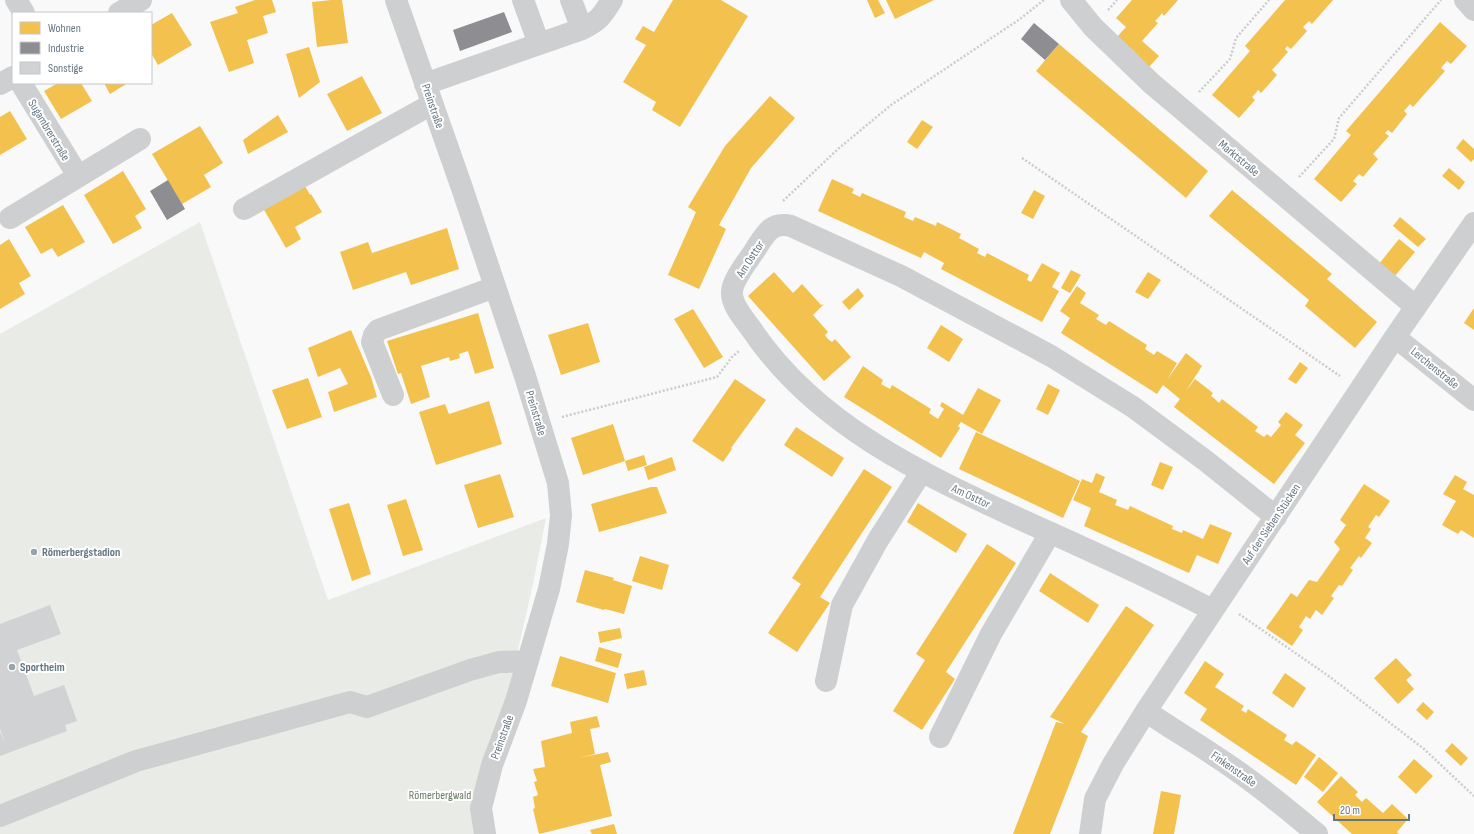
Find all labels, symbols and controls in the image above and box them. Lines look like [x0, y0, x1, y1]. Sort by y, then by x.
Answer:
legend [12, 12, 152, 84]
text: Wohnen [48, 21, 81, 36]
text: Industrie [48, 41, 84, 56]
text: Sonstige [48, 61, 83, 76]
street label: Preinstraße [418, 82, 447, 131]
street label: Sugambrerstraße [24, 97, 73, 164]
street label: Marktstraße [1215, 137, 1262, 180]
street label: Am Osttor [732, 238, 768, 281]
street label: Lerchenstraße [1407, 344, 1462, 393]
street label: Preinstraße [522, 389, 550, 438]
street label: Am Osttor [948, 481, 993, 512]
street label: Auf den Sieben Stücken [1238, 481, 1304, 568]
place label: Römerbergstadion [42, 545, 120, 560]
marker: Römerbergstadion [29, 547, 39, 557]
place label: Sportheim [20, 660, 65, 675]
marker: Sportheim [7, 662, 17, 672]
street label: Preinstraße [488, 713, 517, 761]
street label: Finkenstraße [1208, 748, 1260, 791]
park label: Römerbergwald [409, 788, 471, 803]
scale bar [1334, 796, 1409, 822]
text: 20 m [1340, 803, 1360, 818]

